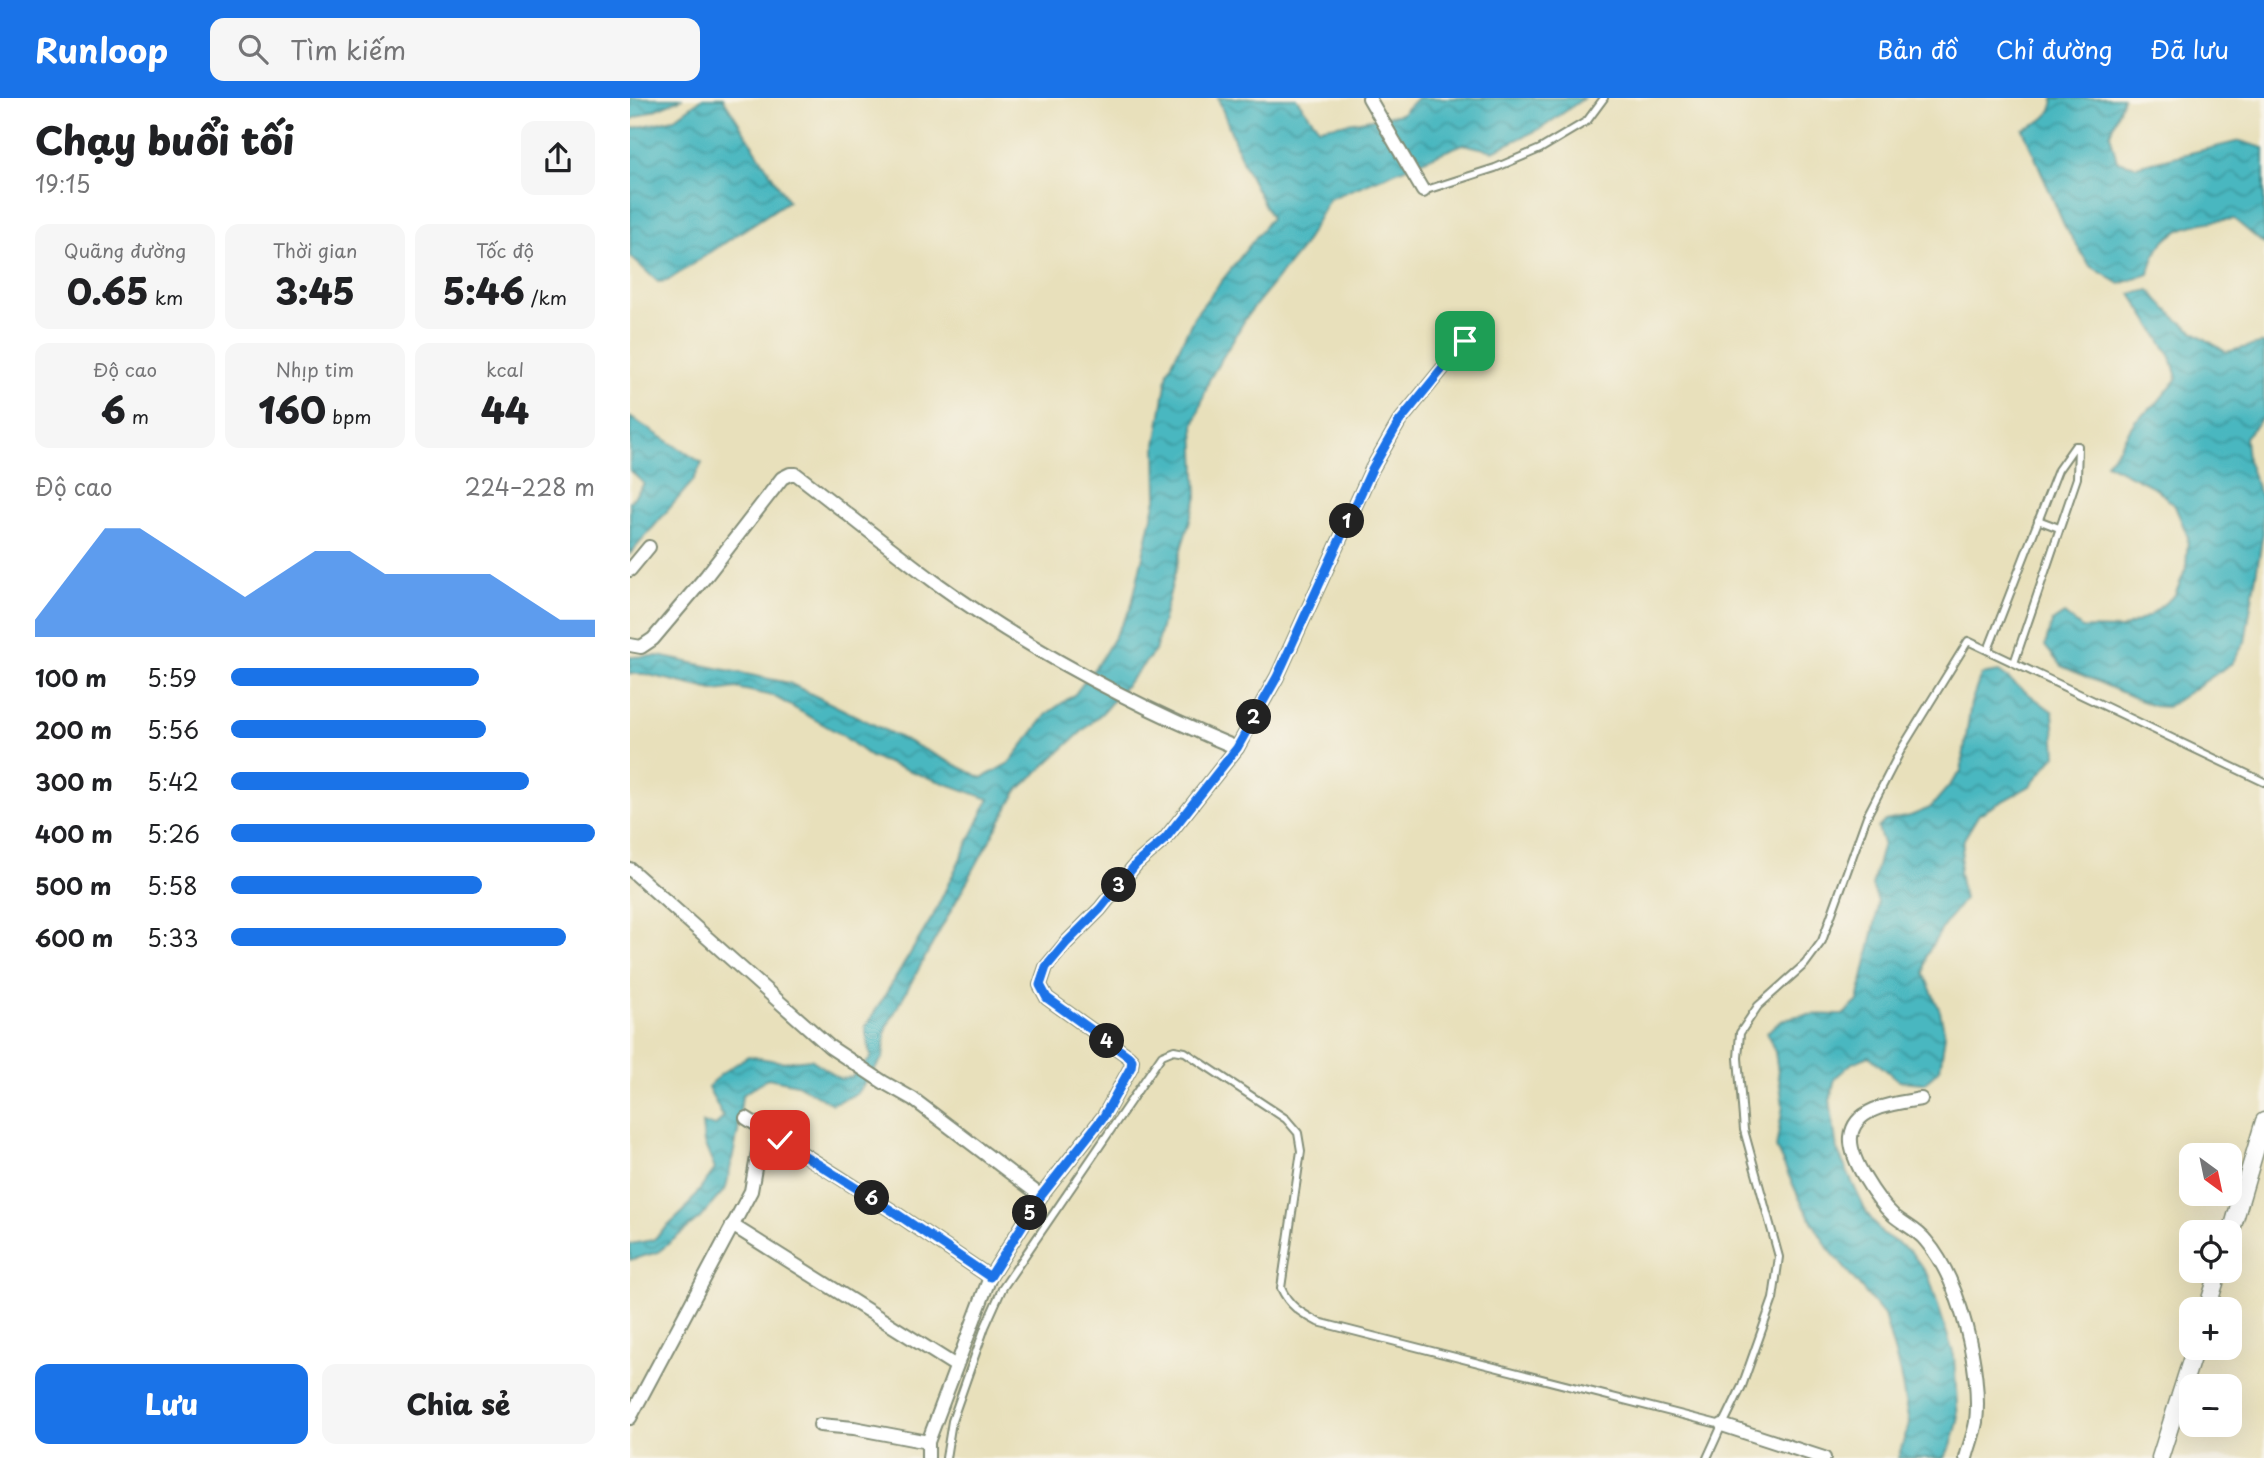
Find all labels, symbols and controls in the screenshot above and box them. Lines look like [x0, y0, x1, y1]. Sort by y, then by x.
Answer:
search box [210, 18, 700, 81]
text: Runloop [35, 24, 168, 74]
icon: search [234, 30, 272, 68]
text: Tìm kiếm [290, 30, 406, 69]
text: Bản đồ [1877, 31, 1958, 67]
text: Chỉ đường [1996, 31, 2113, 67]
text: Đã lưu [2151, 31, 2229, 67]
text: Chạy buổi tối [35, 111, 295, 168]
button: share [521, 121, 595, 195]
text: 19:15 [35, 166, 90, 201]
text: Quãng đường [64, 236, 186, 264]
text: Thời gian [273, 236, 357, 264]
text: Tốc độ [476, 236, 534, 264]
text: 0.65 [67, 264, 148, 317]
text: 3:45 [275, 264, 355, 317]
text: 5:46 [443, 264, 525, 317]
text: km [148, 283, 183, 311]
text: /km [525, 283, 567, 311]
pin [1435, 311, 1495, 371]
icon: arrive [1446, 322, 1484, 360]
text: Độ cao [93, 355, 157, 383]
text: Nhịp tim [276, 355, 354, 383]
text: kcal [486, 355, 524, 383]
text: 6 [101, 383, 126, 436]
text: 160 [258, 383, 326, 436]
text: 44 [481, 383, 529, 436]
text: m [126, 402, 149, 430]
text: bpm [326, 402, 372, 430]
text: Độ cao [35, 469, 113, 504]
text: 224–228 m [464, 469, 595, 504]
pin: 1 [1330, 504, 1364, 538]
text: 1 [1342, 506, 1351, 534]
text: 100 m [35, 660, 107, 695]
text: 5:59 [147, 660, 197, 695]
pin: 2 [1236, 700, 1272, 734]
text: 2 [1247, 702, 1260, 730]
text: 200 m [35, 712, 112, 747]
text: 5:56 [147, 712, 199, 747]
text: 300 m [35, 764, 113, 799]
text: 5:42 [147, 764, 199, 799]
text: 400 m [35, 816, 113, 851]
text: 5:26 [147, 816, 200, 851]
text: 500 m [35, 868, 112, 903]
text: 5:58 [147, 868, 198, 903]
pin: 3 [1102, 868, 1136, 902]
text: 3 [1112, 870, 1125, 898]
text: 600 m [35, 920, 113, 955]
text: 5:33 [147, 920, 199, 955]
pin: 4 [1090, 1024, 1124, 1058]
text: 4 [1100, 1026, 1113, 1054]
pin [750, 1110, 810, 1170]
icon: check [761, 1121, 799, 1159]
north arrow [2179, 1143, 2242, 1206]
map controls [2179, 1143, 2242, 1437]
pin: 6 [854, 1180, 890, 1216]
text: 6 [865, 1183, 878, 1211]
pin: 5 [1012, 1196, 1048, 1230]
text: 5 [1023, 1198, 1036, 1226]
button: locate [2179, 1220, 2242, 1283]
button: + [2179, 1297, 2242, 1360]
button: Lưu [35, 1364, 308, 1444]
button: Chia sẻ [322, 1364, 595, 1444]
button: − [2179, 1374, 2242, 1437]

